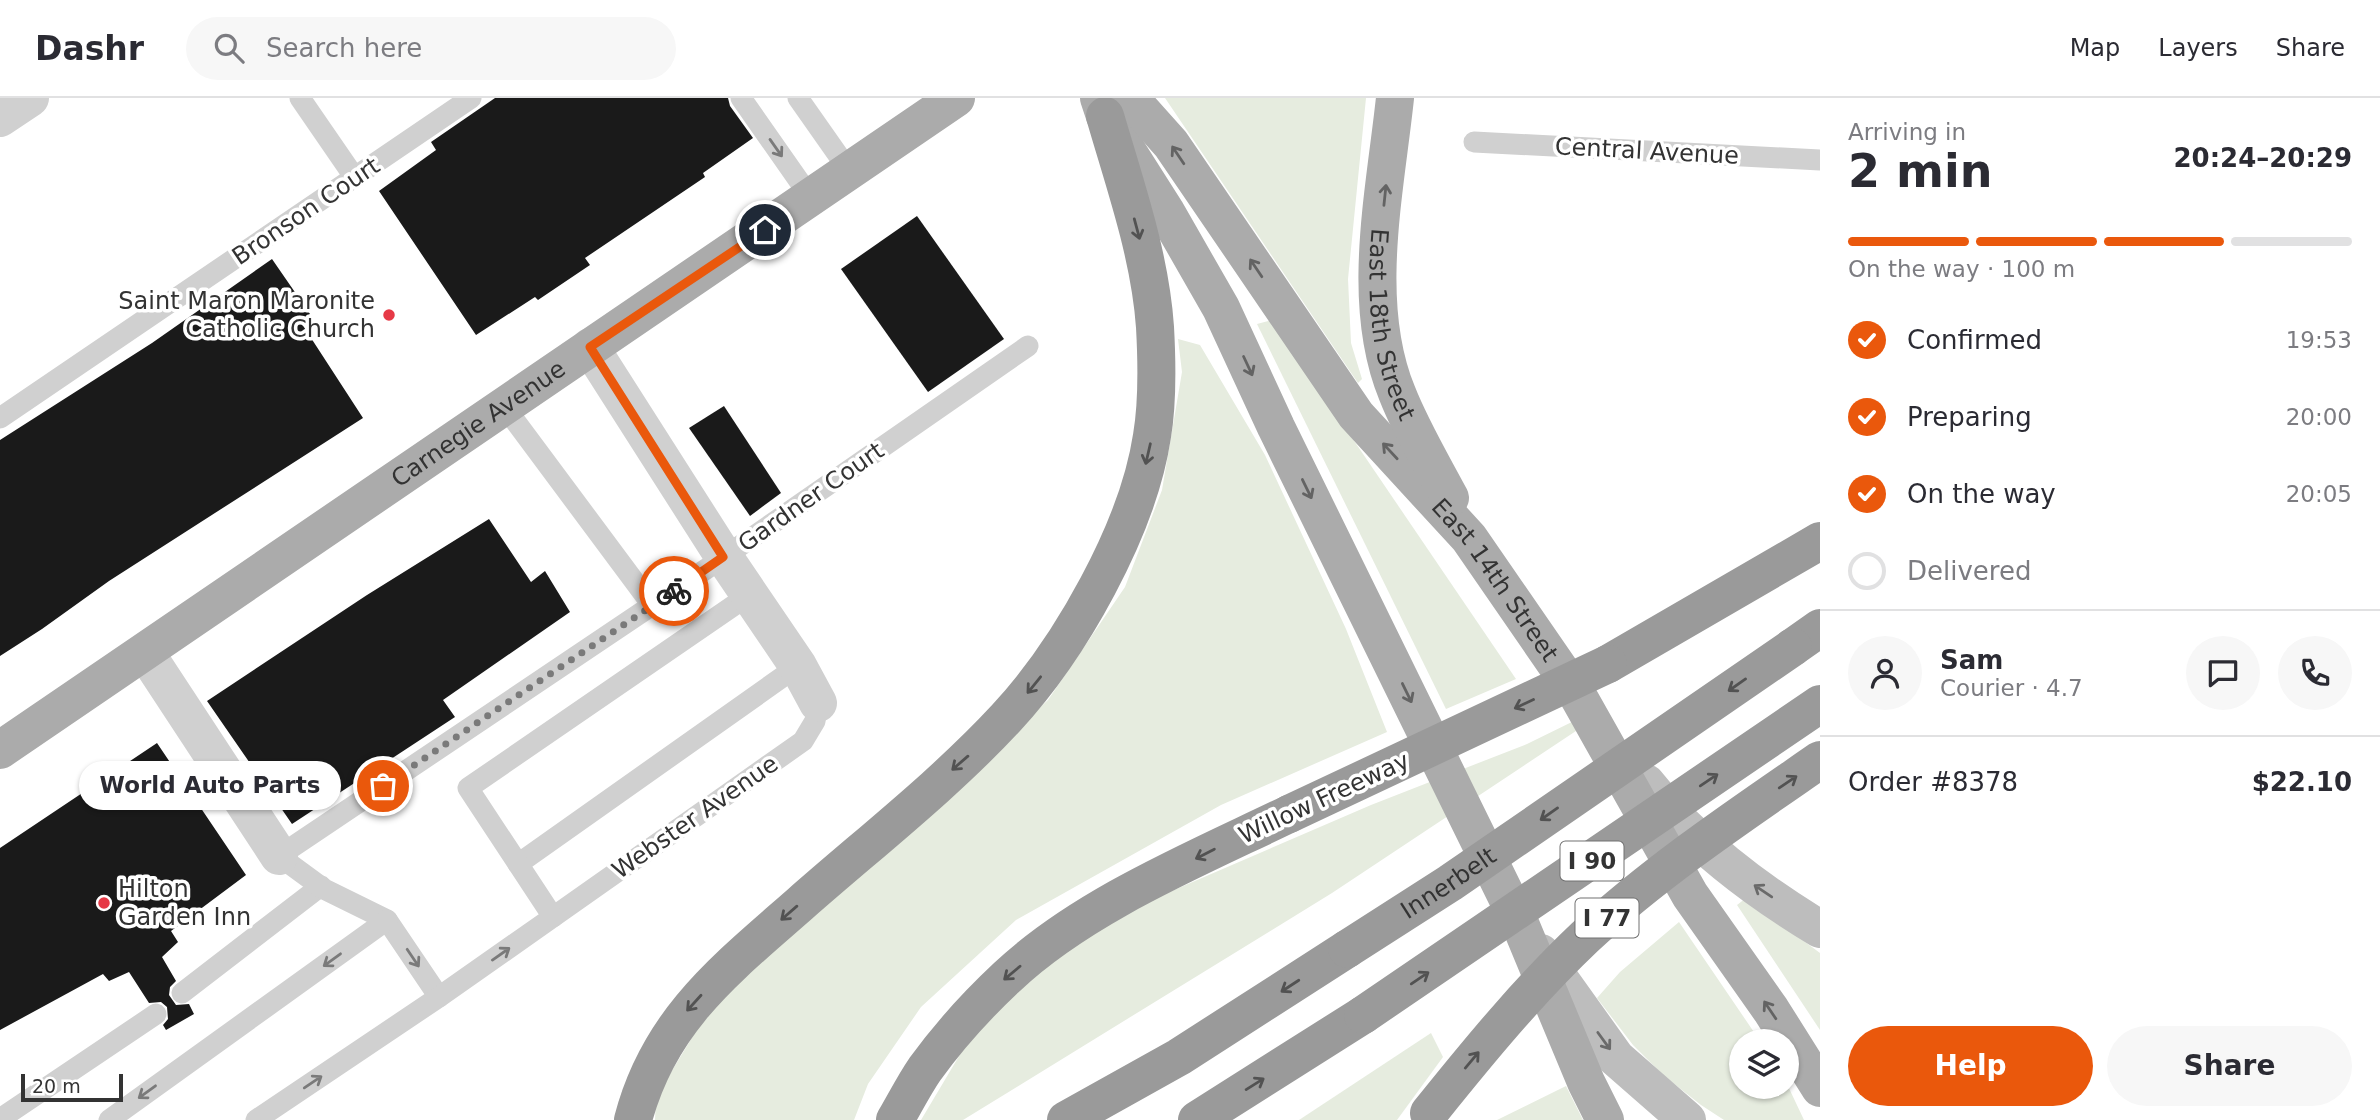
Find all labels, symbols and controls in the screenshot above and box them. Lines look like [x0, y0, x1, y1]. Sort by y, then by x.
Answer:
search box [186, 17, 676, 80]
text: Dashr [35, 29, 144, 68]
icon: search [210, 29, 248, 67]
text: Search here [266, 33, 422, 63]
text: Map [2070, 34, 2120, 62]
text: Layers [2158, 34, 2238, 62]
text: Share [2276, 34, 2345, 62]
text: Arriving in [1848, 119, 1966, 145]
street label: Central Avenue [1554, 132, 1740, 170]
one-way arrow [769, 138, 783, 157]
text: 20:24–20:29 [2173, 143, 2352, 173]
text: 2 min [1848, 144, 1992, 198]
one-way arrow [1171, 146, 1185, 166]
street label: Bronson Court [227, 151, 385, 271]
one-way arrow [1378, 184, 1391, 207]
pin [735, 200, 795, 260]
icon: home [746, 211, 784, 249]
one-way arrow [1131, 217, 1144, 239]
street label: East 18th Street [1363, 227, 1421, 425]
text: On the way · 100 m [1848, 256, 2075, 282]
one-way arrow [1249, 259, 1263, 278]
place label: Saint Maron Maronite Catholic Church [118, 287, 375, 343]
marker: Saint Maron Maronite Catholic Church [381, 307, 397, 323]
icon: check [1848, 321, 1886, 359]
text: Confirmed [1907, 325, 2042, 355]
text: 19:53 [2286, 327, 2352, 353]
street label: Carnegie Avenue [386, 355, 571, 493]
one-way arrow [1242, 355, 1255, 376]
icon: check [1848, 398, 1886, 436]
text: Preparing [1907, 402, 2032, 432]
text: 20:00 [2286, 404, 2352, 430]
street label: Gardner Court [733, 436, 889, 558]
one-way arrow [1141, 442, 1155, 465]
one-way arrow [1382, 442, 1398, 460]
icon: check [1848, 475, 1886, 513]
one-way arrow [1300, 478, 1314, 499]
text: On the way [1907, 479, 2056, 509]
text: 20:05 [2286, 481, 2352, 507]
street label: East 14th Street [1426, 493, 1564, 667]
courier [639, 556, 709, 626]
text: Delivered [1907, 556, 2031, 586]
icon: bike [655, 572, 693, 610]
button: person [1848, 636, 1922, 710]
button: chat [2186, 636, 2260, 710]
button: phone [2278, 636, 2352, 710]
text: Sam [1940, 645, 2003, 675]
one-way arrow [1026, 675, 1041, 694]
text: Courier · 4.7 [1940, 675, 2083, 701]
one-way arrow [1728, 678, 1747, 692]
one-way arrow [1400, 682, 1414, 703]
one-way arrow [1514, 698, 1536, 711]
street label: Willow Freeway [1234, 746, 1414, 850]
street label: Webster Avenue [607, 749, 783, 885]
one-way arrow [951, 755, 969, 771]
pin [353, 756, 413, 816]
callout: World Auto Parts [78, 762, 341, 810]
icon: bag [364, 767, 402, 805]
text: Order #8378 [1848, 767, 2018, 797]
text: $22.10 [2252, 767, 2352, 797]
text: World Auto Parts [100, 772, 320, 798]
one-way arrow [1699, 773, 1718, 788]
one-way arrow [1778, 775, 1797, 789]
one-way arrow [1540, 807, 1559, 821]
street label: Innerbelt [1396, 842, 1501, 925]
road number: I 90 [1560, 842, 1624, 880]
one-way arrow [1195, 848, 1216, 862]
place label: Hilton Garden Inn [118, 875, 251, 931]
one-way arrow [1754, 884, 1773, 898]
marker: Hilton Garden Inn [96, 895, 112, 911]
road number: I 77 [1576, 898, 1638, 938]
one-way arrow [780, 905, 798, 921]
one-way arrow [491, 947, 510, 961]
one-way arrow [406, 948, 420, 968]
one-way arrow [323, 953, 342, 967]
one-way arrow [1003, 965, 1021, 981]
one-way arrow [1410, 970, 1429, 985]
one-way arrow [1280, 979, 1300, 993]
one-way arrow [686, 994, 702, 1012]
one-way arrow [1763, 1000, 1777, 1020]
button: Help [1848, 1026, 2093, 1106]
button: Share [2107, 1026, 2352, 1106]
map controls [1729, 1029, 1799, 1099]
button: layers [1729, 1029, 1799, 1099]
one-way arrow [1597, 1031, 1611, 1050]
one-way arrow [1464, 1052, 1480, 1070]
scale bar [21, 1071, 122, 1103]
text: 20 m [32, 1075, 81, 1097]
one-way arrow [303, 1075, 322, 1089]
one-way arrow [1245, 1076, 1264, 1091]
one-way arrow [138, 1085, 157, 1100]

